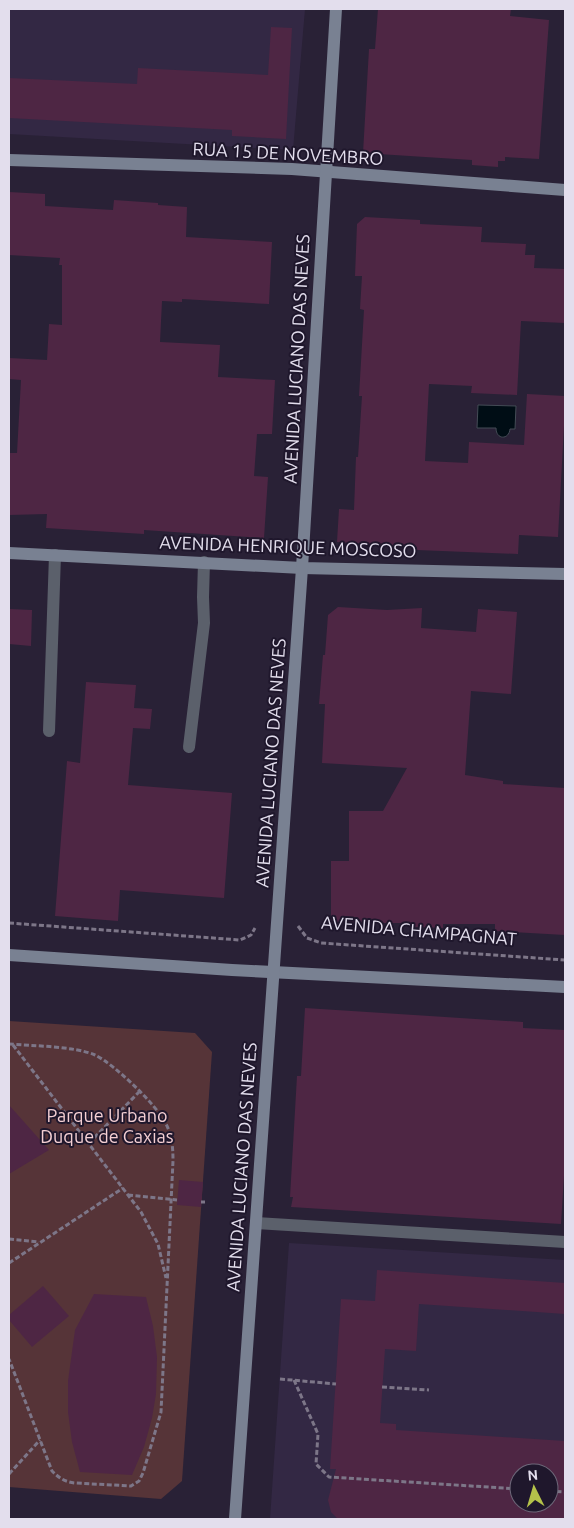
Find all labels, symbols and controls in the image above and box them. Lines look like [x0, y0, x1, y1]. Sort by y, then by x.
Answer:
street label: RUA 15 DE NOVEMBRO [192, 138, 384, 168]
street label: AVENIDA LUCIANO DAS NEVES [279, 234, 313, 484]
street label: AVENIDA HENRIQUE MOSCOSO [159, 532, 417, 561]
street label: AVENIDA LUCIANO DAS NEVES [251, 638, 289, 888]
street label: AVENIDA CHAMPAGNAT [321, 911, 518, 949]
street label: AVENIDA LUCIANO DAS NEVES [222, 1042, 260, 1292]
park label: Parque Urbano Duque de Caxias [40, 1105, 174, 1146]
north arrow [509, 1463, 559, 1513]
text: N [527, 1467, 539, 1483]

